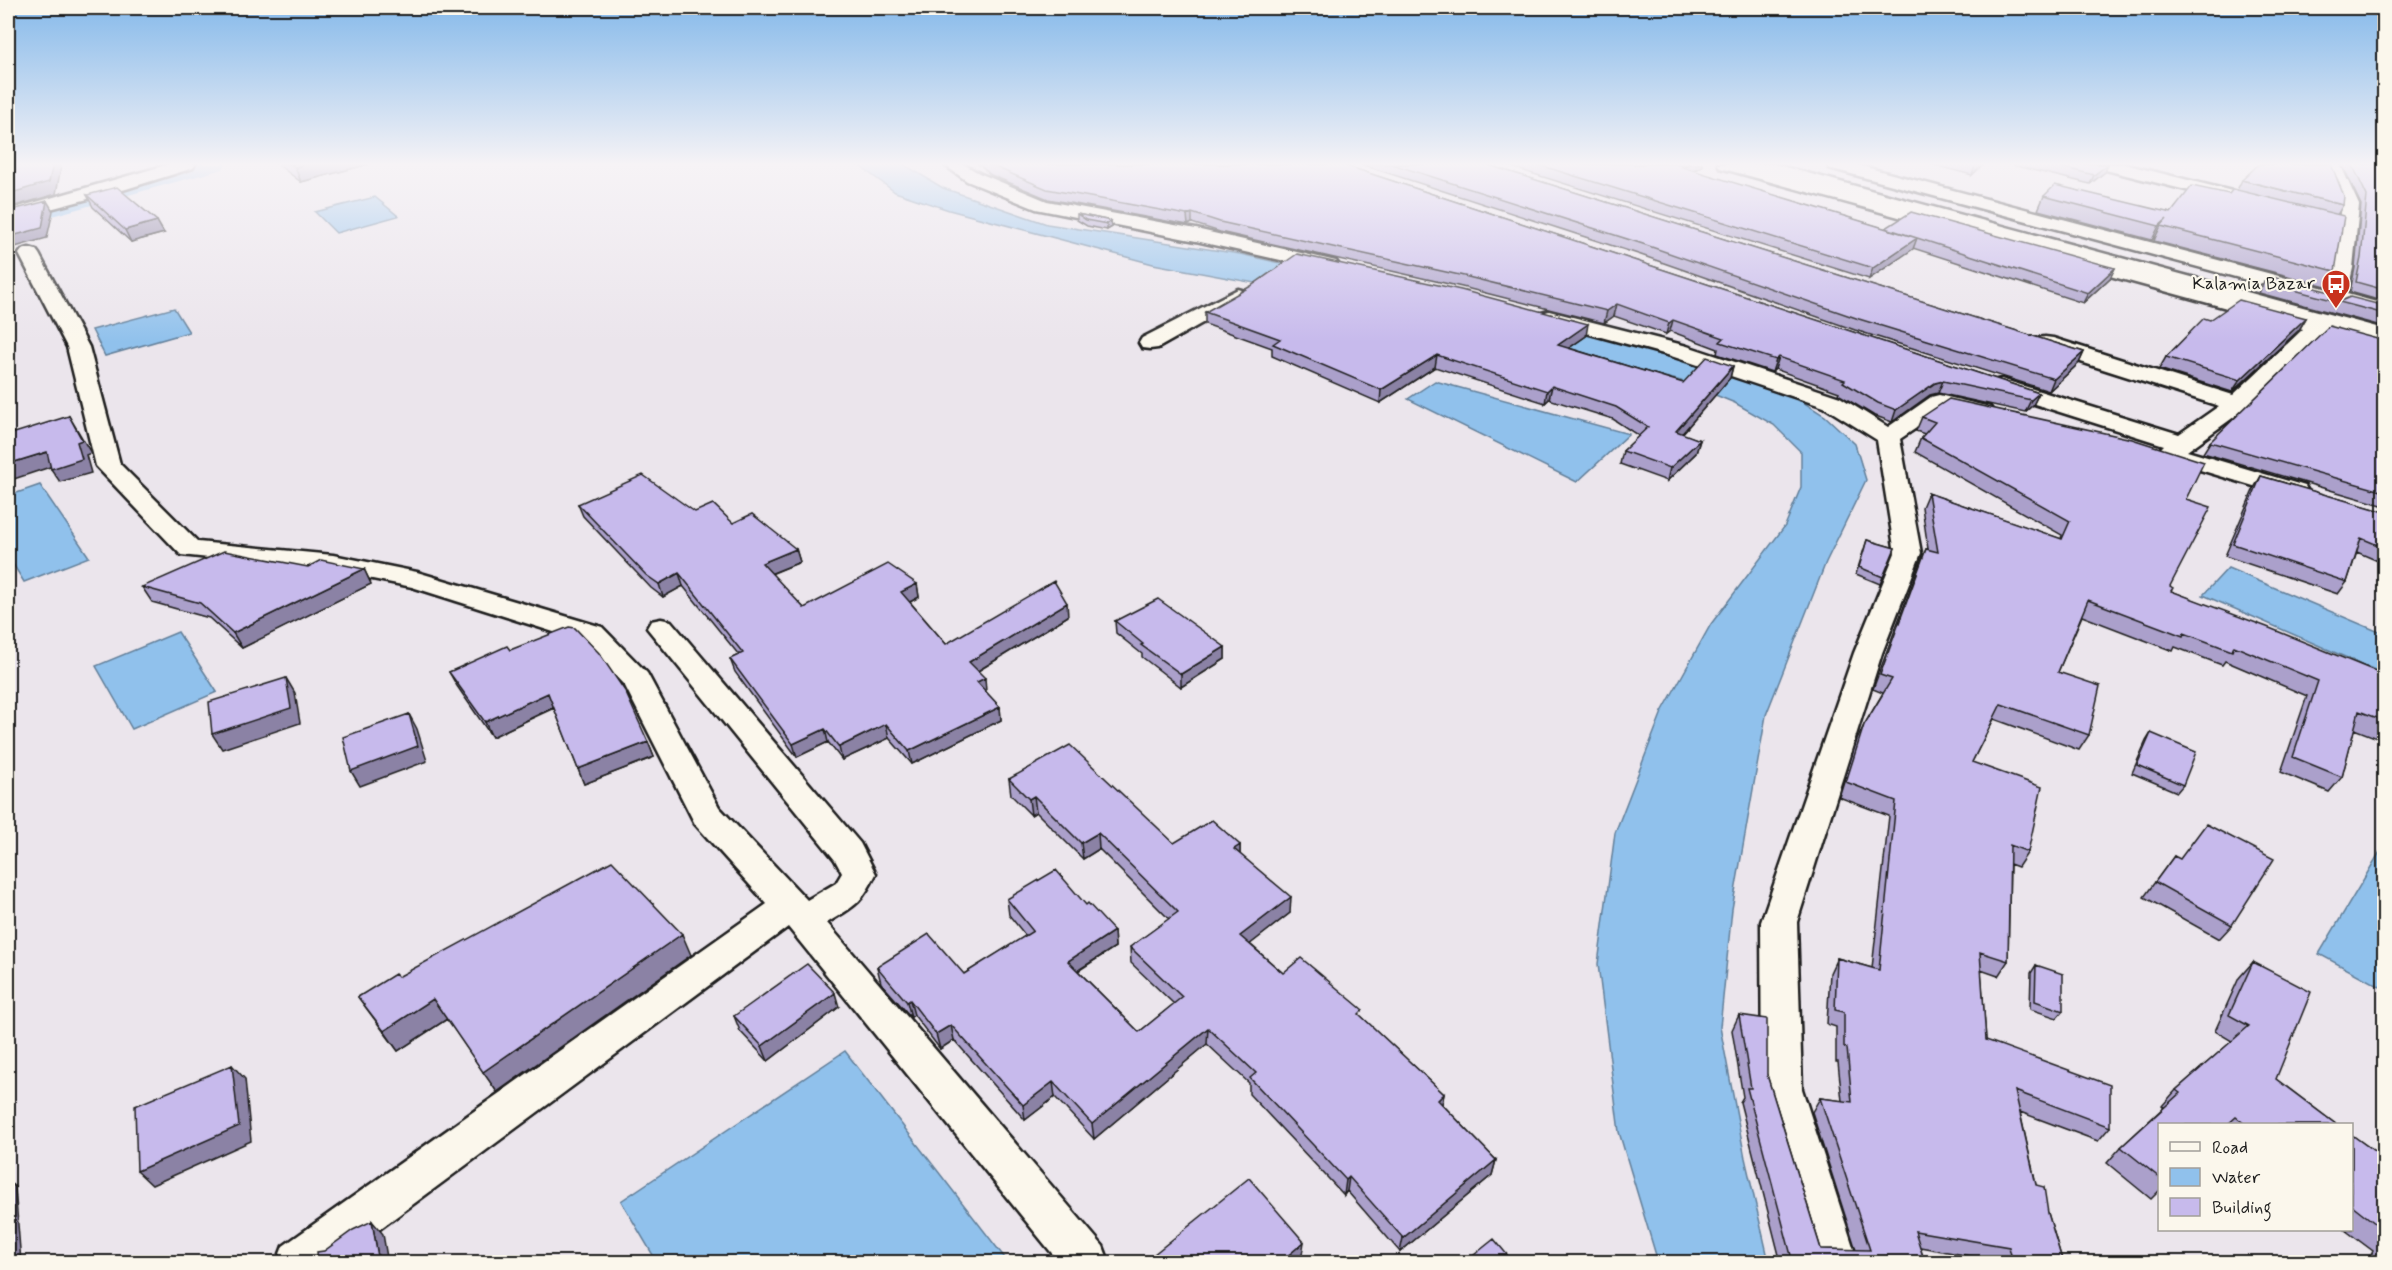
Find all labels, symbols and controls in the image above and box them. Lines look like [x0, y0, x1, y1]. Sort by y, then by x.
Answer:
bus stop icon: Kalamia Bazar [2320, 268, 2352, 310]
place label: Kalamia Bazar [2192, 272, 2316, 296]
legend [2158, 1123, 2353, 1231]
text: Road [2212, 1136, 2248, 1160]
text: Water [2212, 1166, 2261, 1190]
text: Building [2212, 1196, 2272, 1222]

